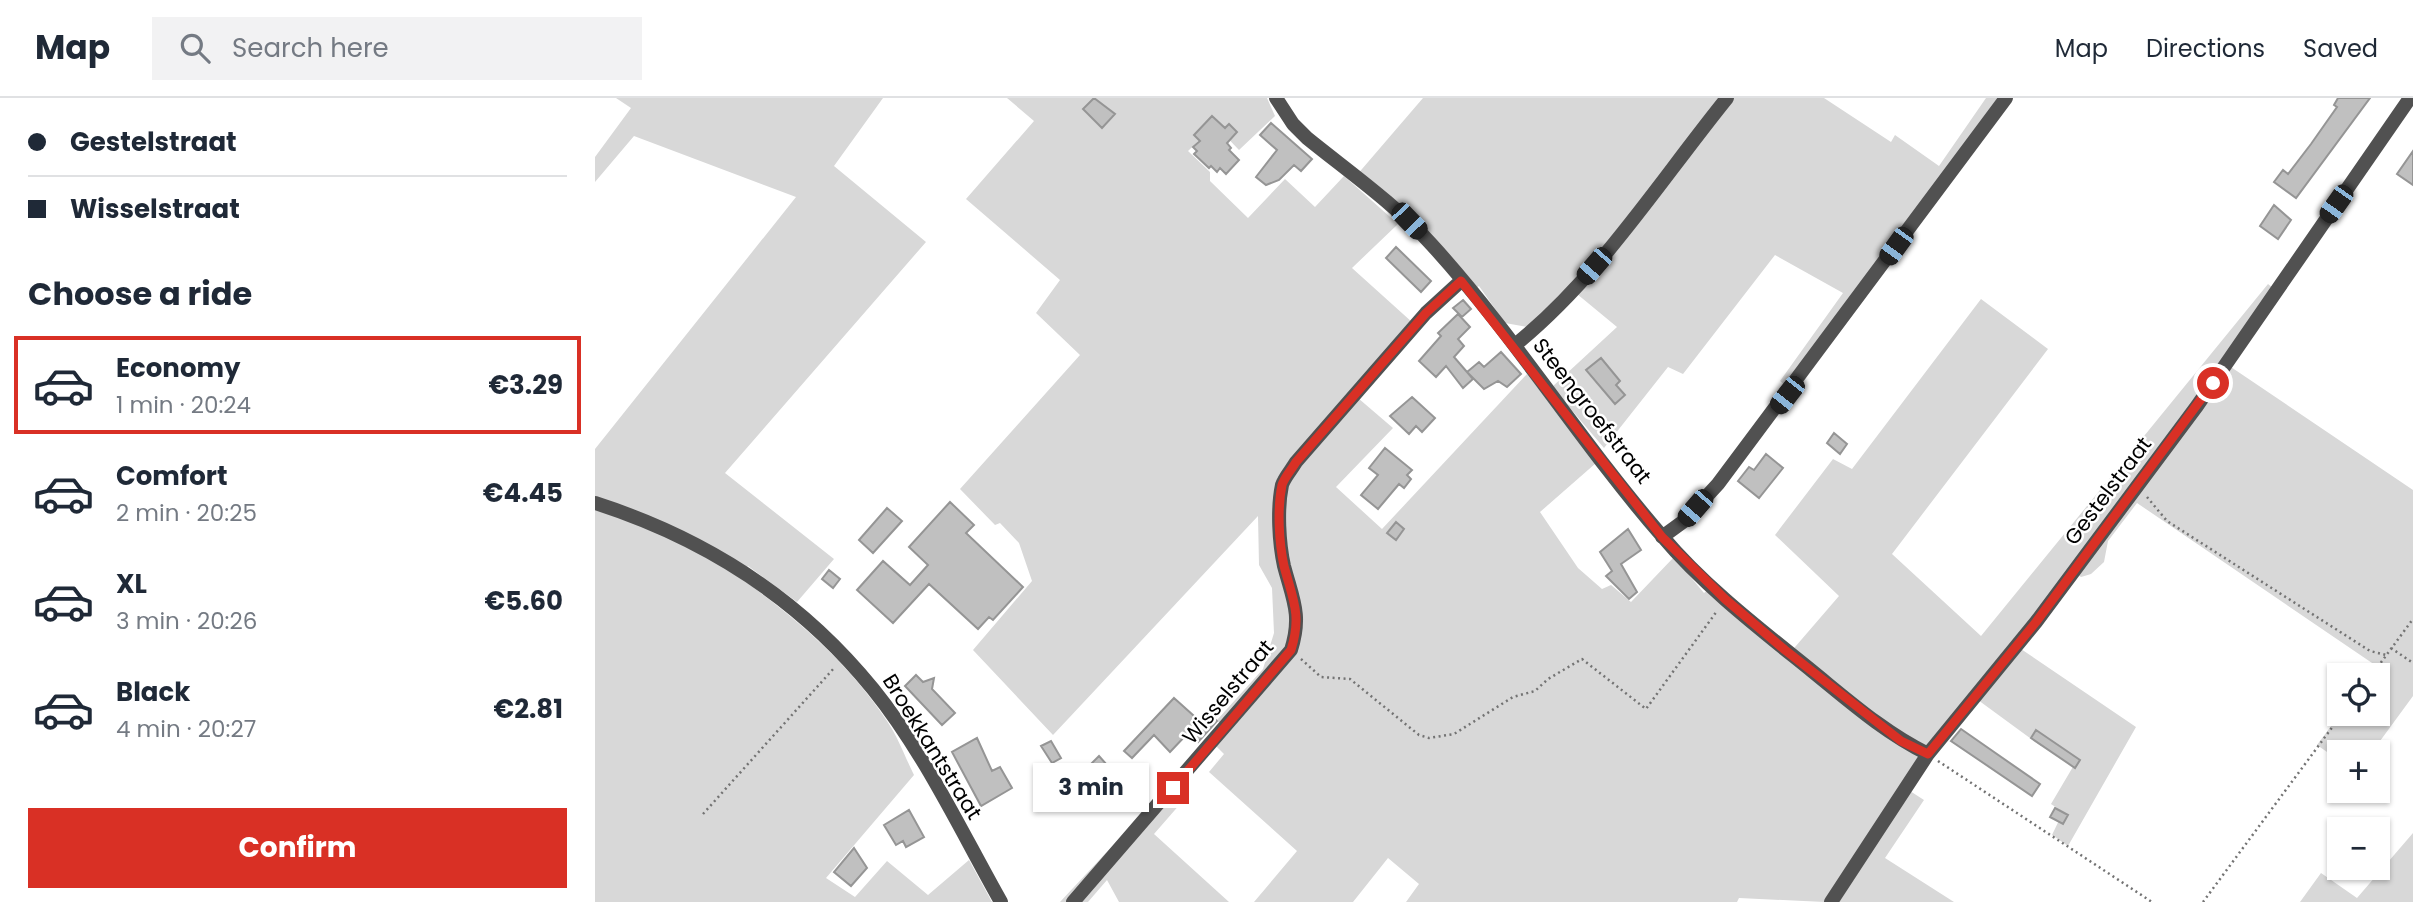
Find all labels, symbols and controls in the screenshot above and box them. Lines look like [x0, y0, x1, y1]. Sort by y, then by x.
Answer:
search box [152, 17, 642, 80]
text: Map [35, 24, 110, 71]
icon: search [176, 29, 214, 67]
text: Search here [232, 30, 389, 66]
text: Map [2055, 32, 2108, 65]
text: Directions [2146, 32, 2265, 65]
text: Saved [2303, 32, 2378, 65]
text: Gestelstraat [70, 124, 237, 160]
car [2316, 181, 2357, 227]
text: Wisselstraat [70, 191, 240, 227]
car [1387, 199, 1432, 243]
car [1876, 223, 1917, 269]
car [1573, 243, 1616, 289]
text: Choose a ride [28, 271, 252, 316]
street label: Steengroefstraat [1526, 332, 1658, 489]
text: Economy [116, 350, 240, 386]
icon: car [32, 354, 95, 417]
text: €3.29 [488, 367, 563, 403]
route start [2197, 367, 2229, 399]
car [1766, 372, 1809, 418]
text: 1 min · 20:24 [116, 389, 251, 421]
street label: Gestelstraat [2057, 431, 2158, 551]
text: Comfort [116, 458, 228, 494]
icon: car [32, 462, 95, 525]
text: €4.45 [483, 475, 563, 511]
car [1674, 485, 1717, 531]
text: 2 min · 20:25 [116, 497, 257, 529]
text: XL [116, 566, 147, 602]
icon: car [32, 570, 95, 633]
text: €5.60 [485, 583, 563, 619]
text: 3 min · 20:26 [116, 605, 257, 637]
street label: Wisselstraat [1175, 633, 1280, 750]
map controls [2327, 663, 2390, 880]
button: locate [2327, 663, 2390, 726]
street label: Broekkantstraat [876, 668, 989, 825]
text: Black [116, 674, 190, 710]
icon: car [32, 678, 95, 741]
text: €2.81 [494, 691, 563, 727]
text: 4 min · 20:27 [116, 713, 256, 745]
button: + [2327, 740, 2390, 803]
callout: 3 min [1033, 764, 1149, 812]
text: 3 min [1058, 771, 1124, 803]
route end [1157, 772, 1189, 804]
button: Confirm [28, 808, 567, 888]
button: − [2327, 817, 2390, 880]

